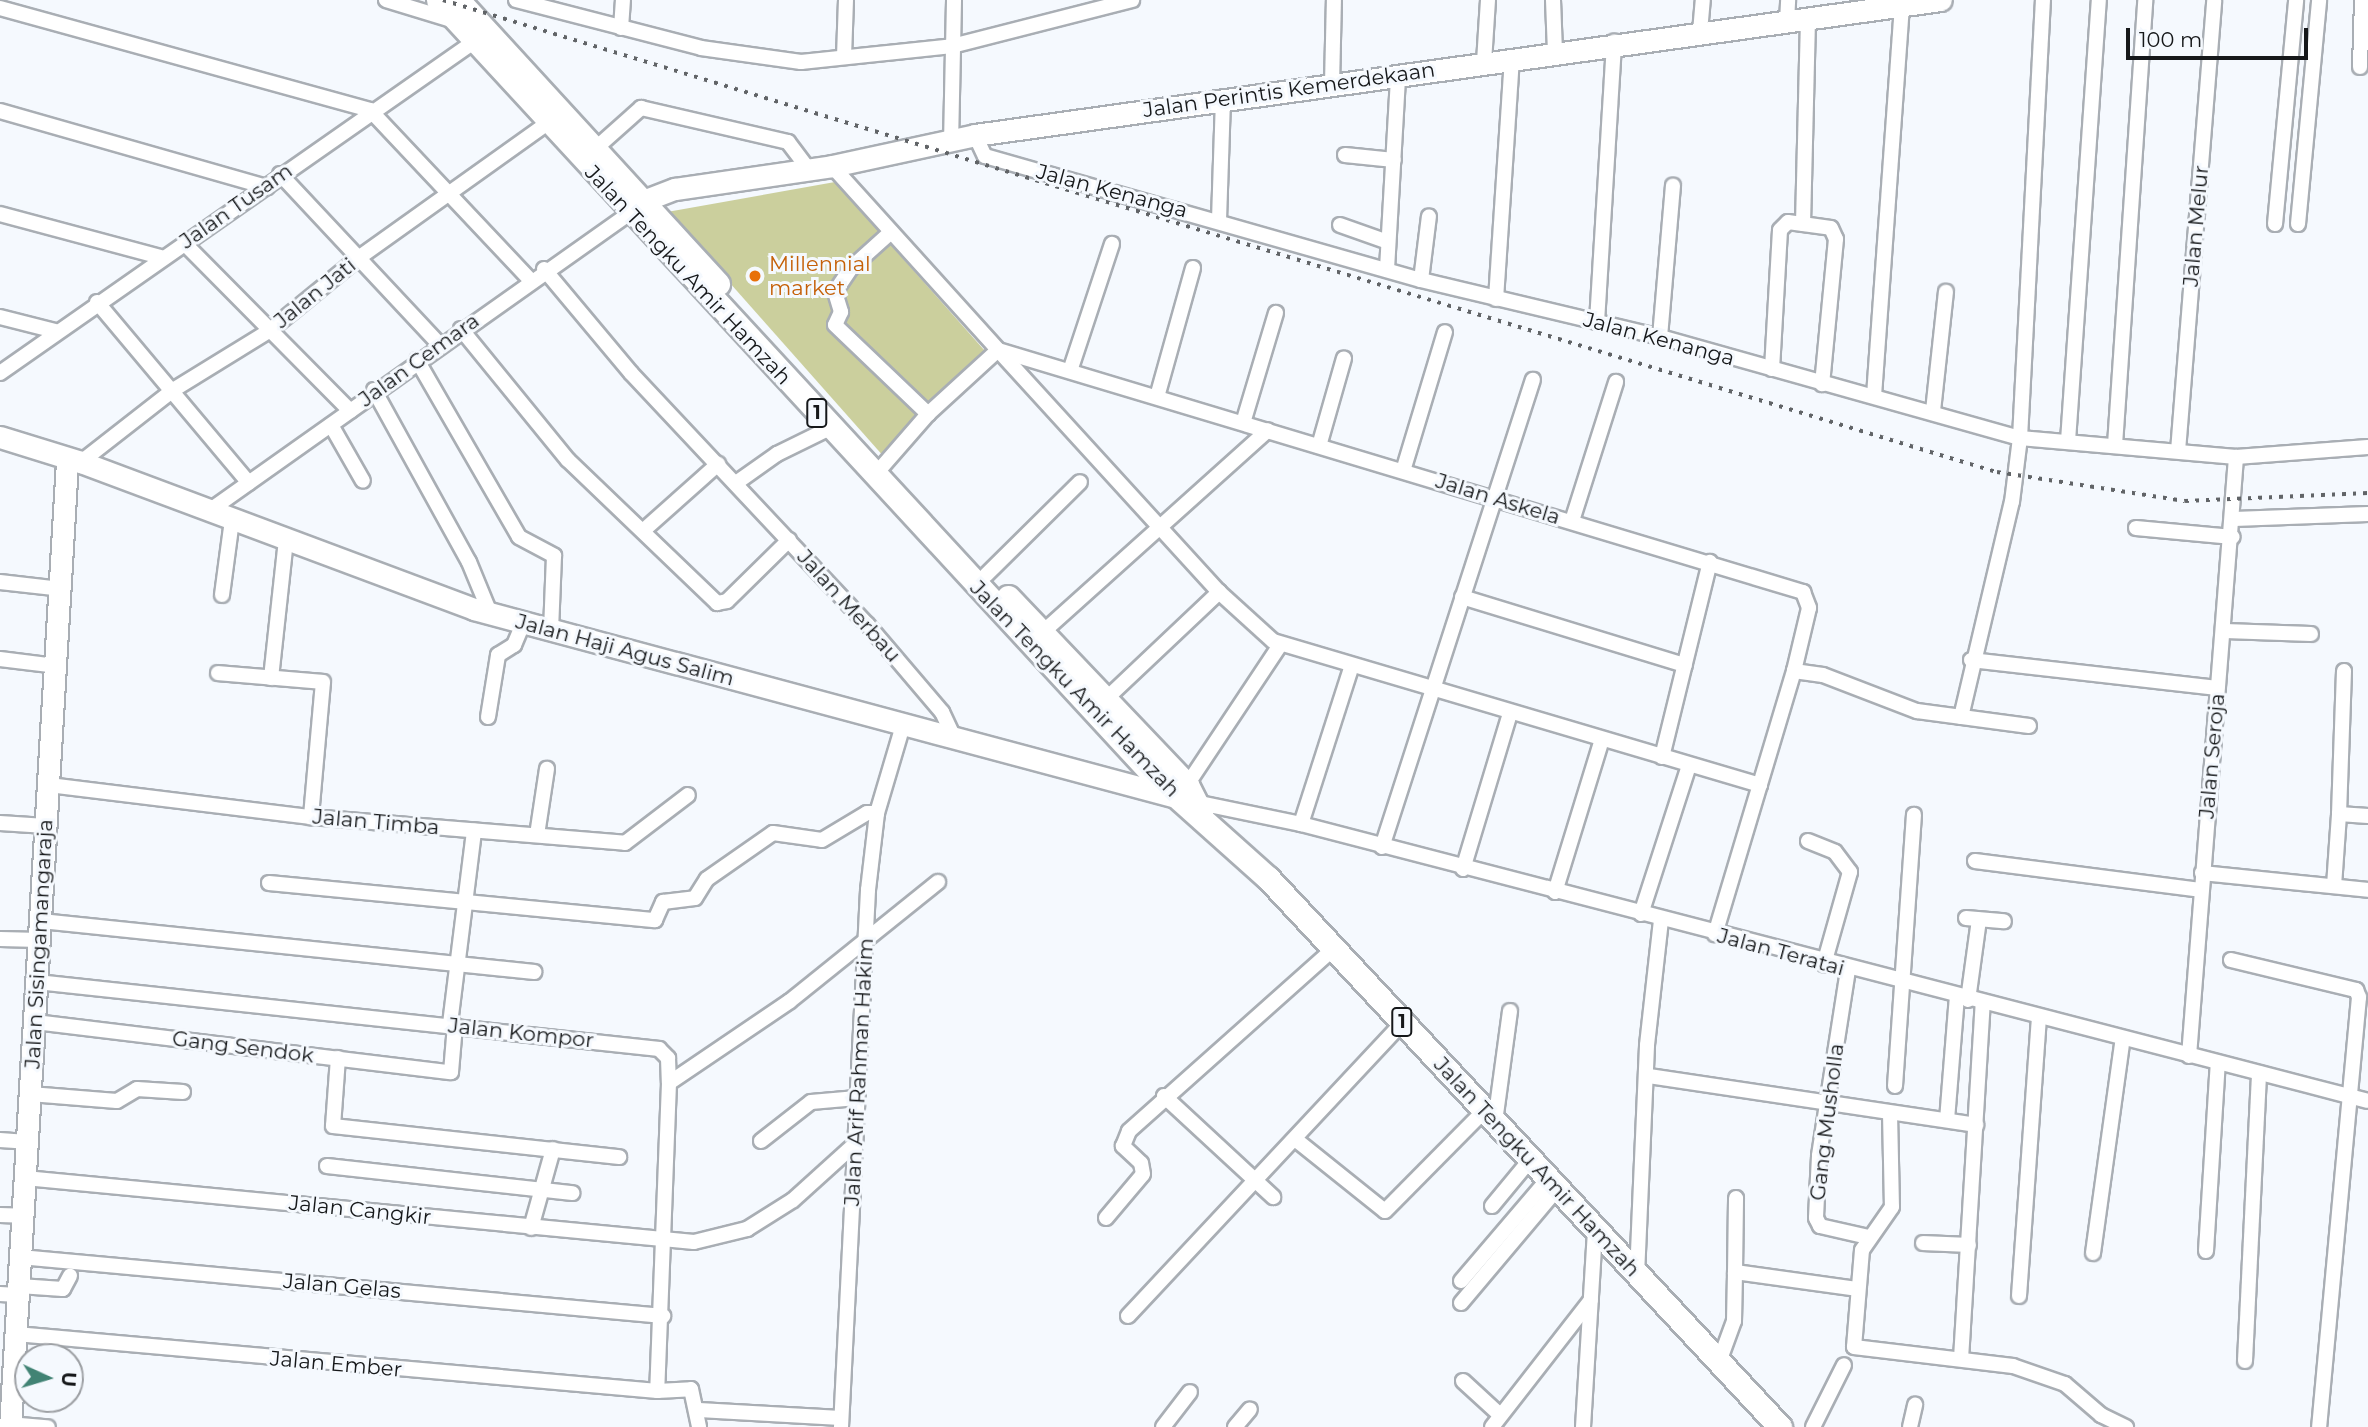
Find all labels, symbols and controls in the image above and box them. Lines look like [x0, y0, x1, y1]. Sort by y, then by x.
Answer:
scale bar [2130, 14, 2312, 58]
text: 100 m [2139, 27, 2202, 52]
street label: Jalan Perintis Kemerdekaan [1141, 57, 1437, 123]
street label: Jalan Tusam [175, 158, 297, 254]
street label: Jalan Kenanga [1034, 159, 1190, 223]
street label: Jalan Tengku Amir Hamzah [580, 160, 796, 390]
street label: Jalan Melur [2178, 164, 2214, 288]
place label: Millennial market [769, 251, 871, 301]
street label: Jalan Jati [269, 252, 361, 334]
marker: Millennial market [747, 268, 763, 284]
street label: Jalan Kenanga [1581, 307, 1737, 371]
street label: Jalan Cemara [354, 308, 484, 412]
road number: 1 [805, 398, 829, 428]
street label: Jalan Askela [1433, 468, 1563, 530]
street label: Jalan Merbau [792, 545, 906, 667]
street label: Jalan Tengku Amir Hamzah [965, 576, 1185, 802]
street label: Jalan Haji Agus Salim [513, 609, 737, 691]
street label: Jalan Seroja [2194, 692, 2230, 820]
street label: Jalan Timba [312, 804, 440, 840]
street label: Jalan Sisingamangaraja [20, 819, 58, 1069]
street label: Jalan Teratai [1715, 923, 1847, 981]
street label: Jalan Arif Rahman Hakim [839, 937, 879, 1207]
road number: 1 [1390, 1006, 1414, 1038]
street label: Jalan Kompor [447, 1013, 595, 1053]
street label: Gang Sendok [171, 1026, 315, 1068]
street label: Gang Musholla [1805, 1042, 1849, 1202]
street label: Jalan Tengku Amir Hamzah [1429, 1052, 1645, 1282]
street label: Jalan Cangkir [288, 1190, 432, 1230]
street label: Jalan Gelas [282, 1268, 402, 1304]
north arrow [14, 1343, 84, 1413]
street label: Jalan Ember [269, 1346, 403, 1382]
text: U [56, 1371, 80, 1388]

